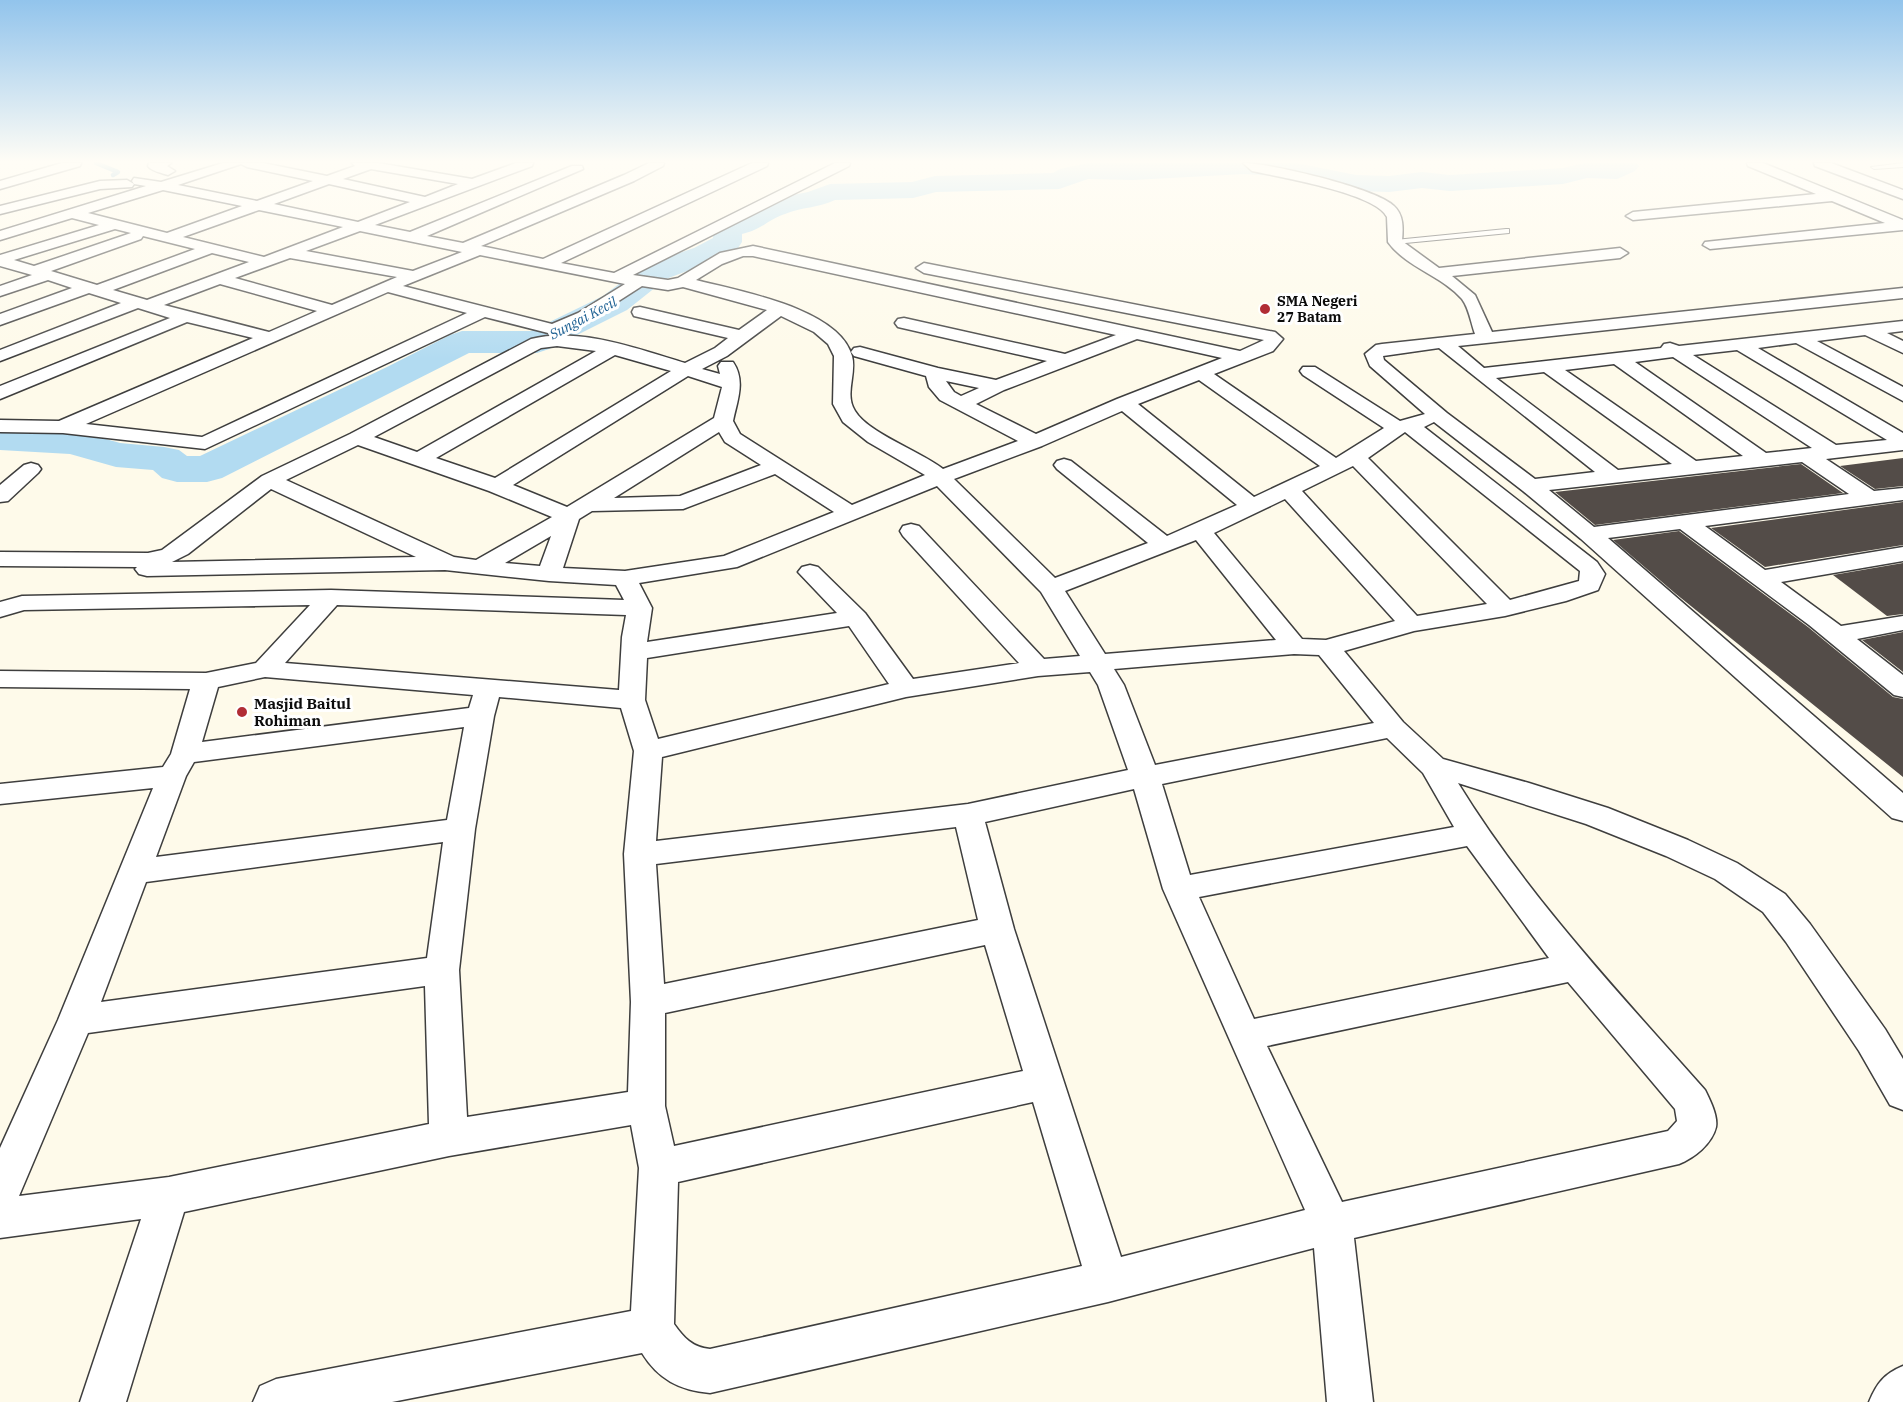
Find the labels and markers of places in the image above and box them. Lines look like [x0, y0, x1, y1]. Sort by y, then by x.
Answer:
place label: SMA Negeri 27 Batam [1277, 292, 1358, 326]
marker: SMA Negeri 27 Batam [1258, 302, 1272, 316]
place label: Masjid Baitul Rohiman [254, 694, 351, 730]
marker: Masjid Baitul Rohiman [235, 705, 249, 719]

